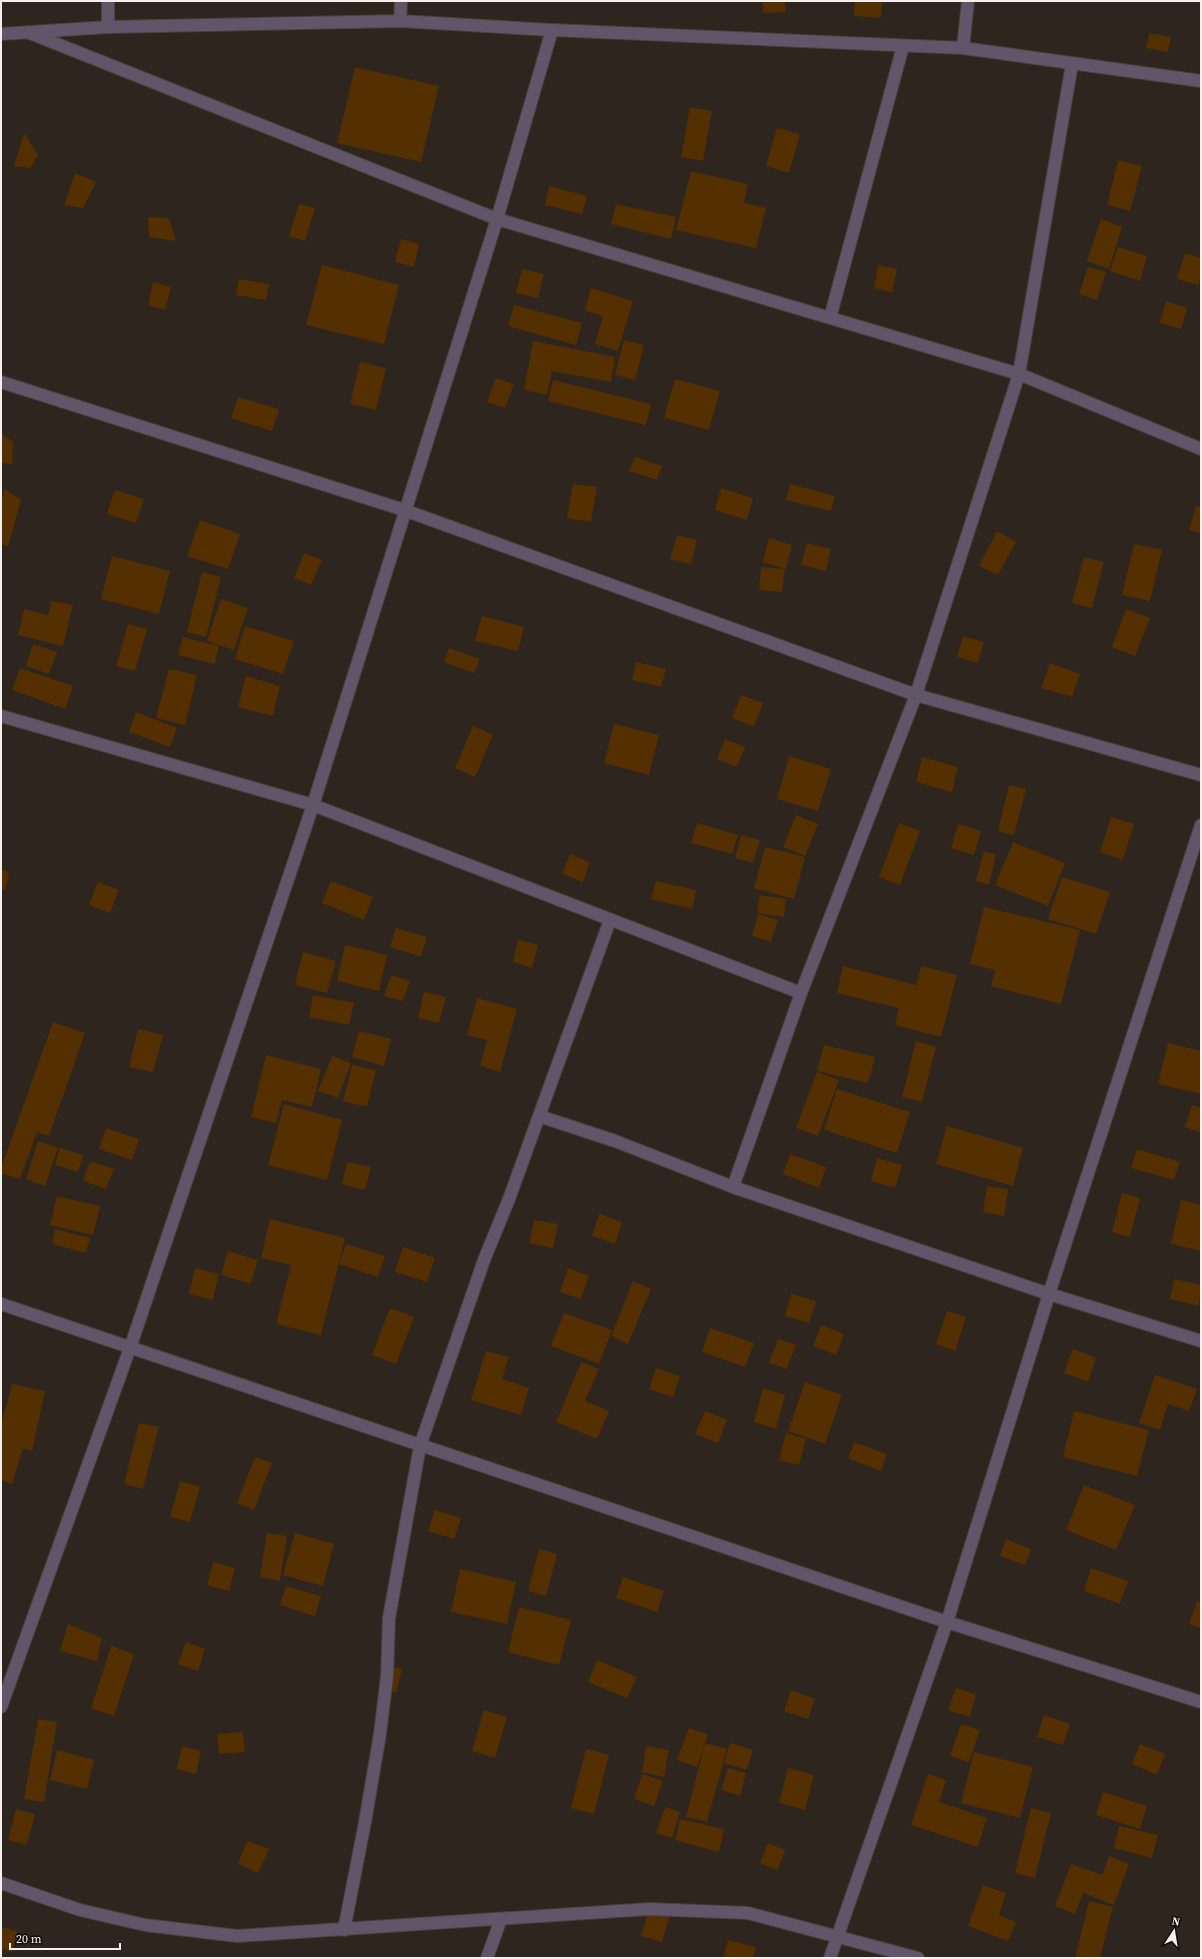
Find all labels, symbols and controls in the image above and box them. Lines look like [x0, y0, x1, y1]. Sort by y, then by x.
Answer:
north arrow [1154, 1911, 1194, 1951]
text: N [1170, 1914, 1181, 1930]
scale bar [10, 1925, 120, 1951]
text: 20 m [16, 1931, 42, 1947]

